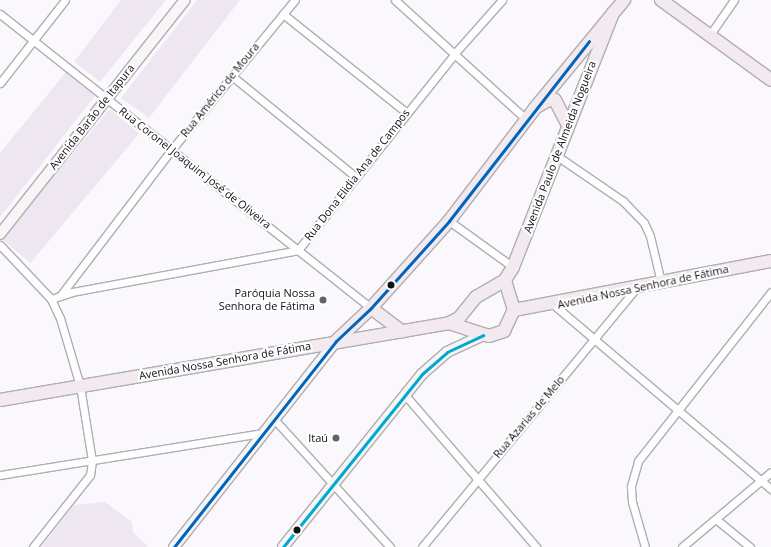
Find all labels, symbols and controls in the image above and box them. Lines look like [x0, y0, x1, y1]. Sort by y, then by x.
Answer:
street label: Rua Américo de Moura [178, 40, 262, 140]
street label: Avenida Paulo de Almeida Nogueira [521, 59, 599, 235]
street label: Avenida Barão de Itapura [47, 62, 137, 172]
street label: Rua Coronel Joaquim José de Oliveira [116, 104, 274, 232]
street label: Rua Dona Elidia Ana de Campos [302, 107, 412, 243]
street label: Avenida Nossa Senhora de Fátima [556, 262, 730, 312]
unlabelled marker [386, 280, 396, 290]
place label: Paróquia Nossa Senhora de Fátima [219, 287, 315, 313]
marker: Paróquia Nossa Senhora de Fátima [318, 295, 328, 305]
street label: Avenida Nossa Senhora de Fátima [138, 339, 312, 383]
street label: Rua Azarias de Melo [491, 373, 567, 461]
place label: Itaú [308, 431, 328, 445]
marker: Itaú [331, 433, 341, 443]
unlabelled marker [292, 525, 302, 535]

